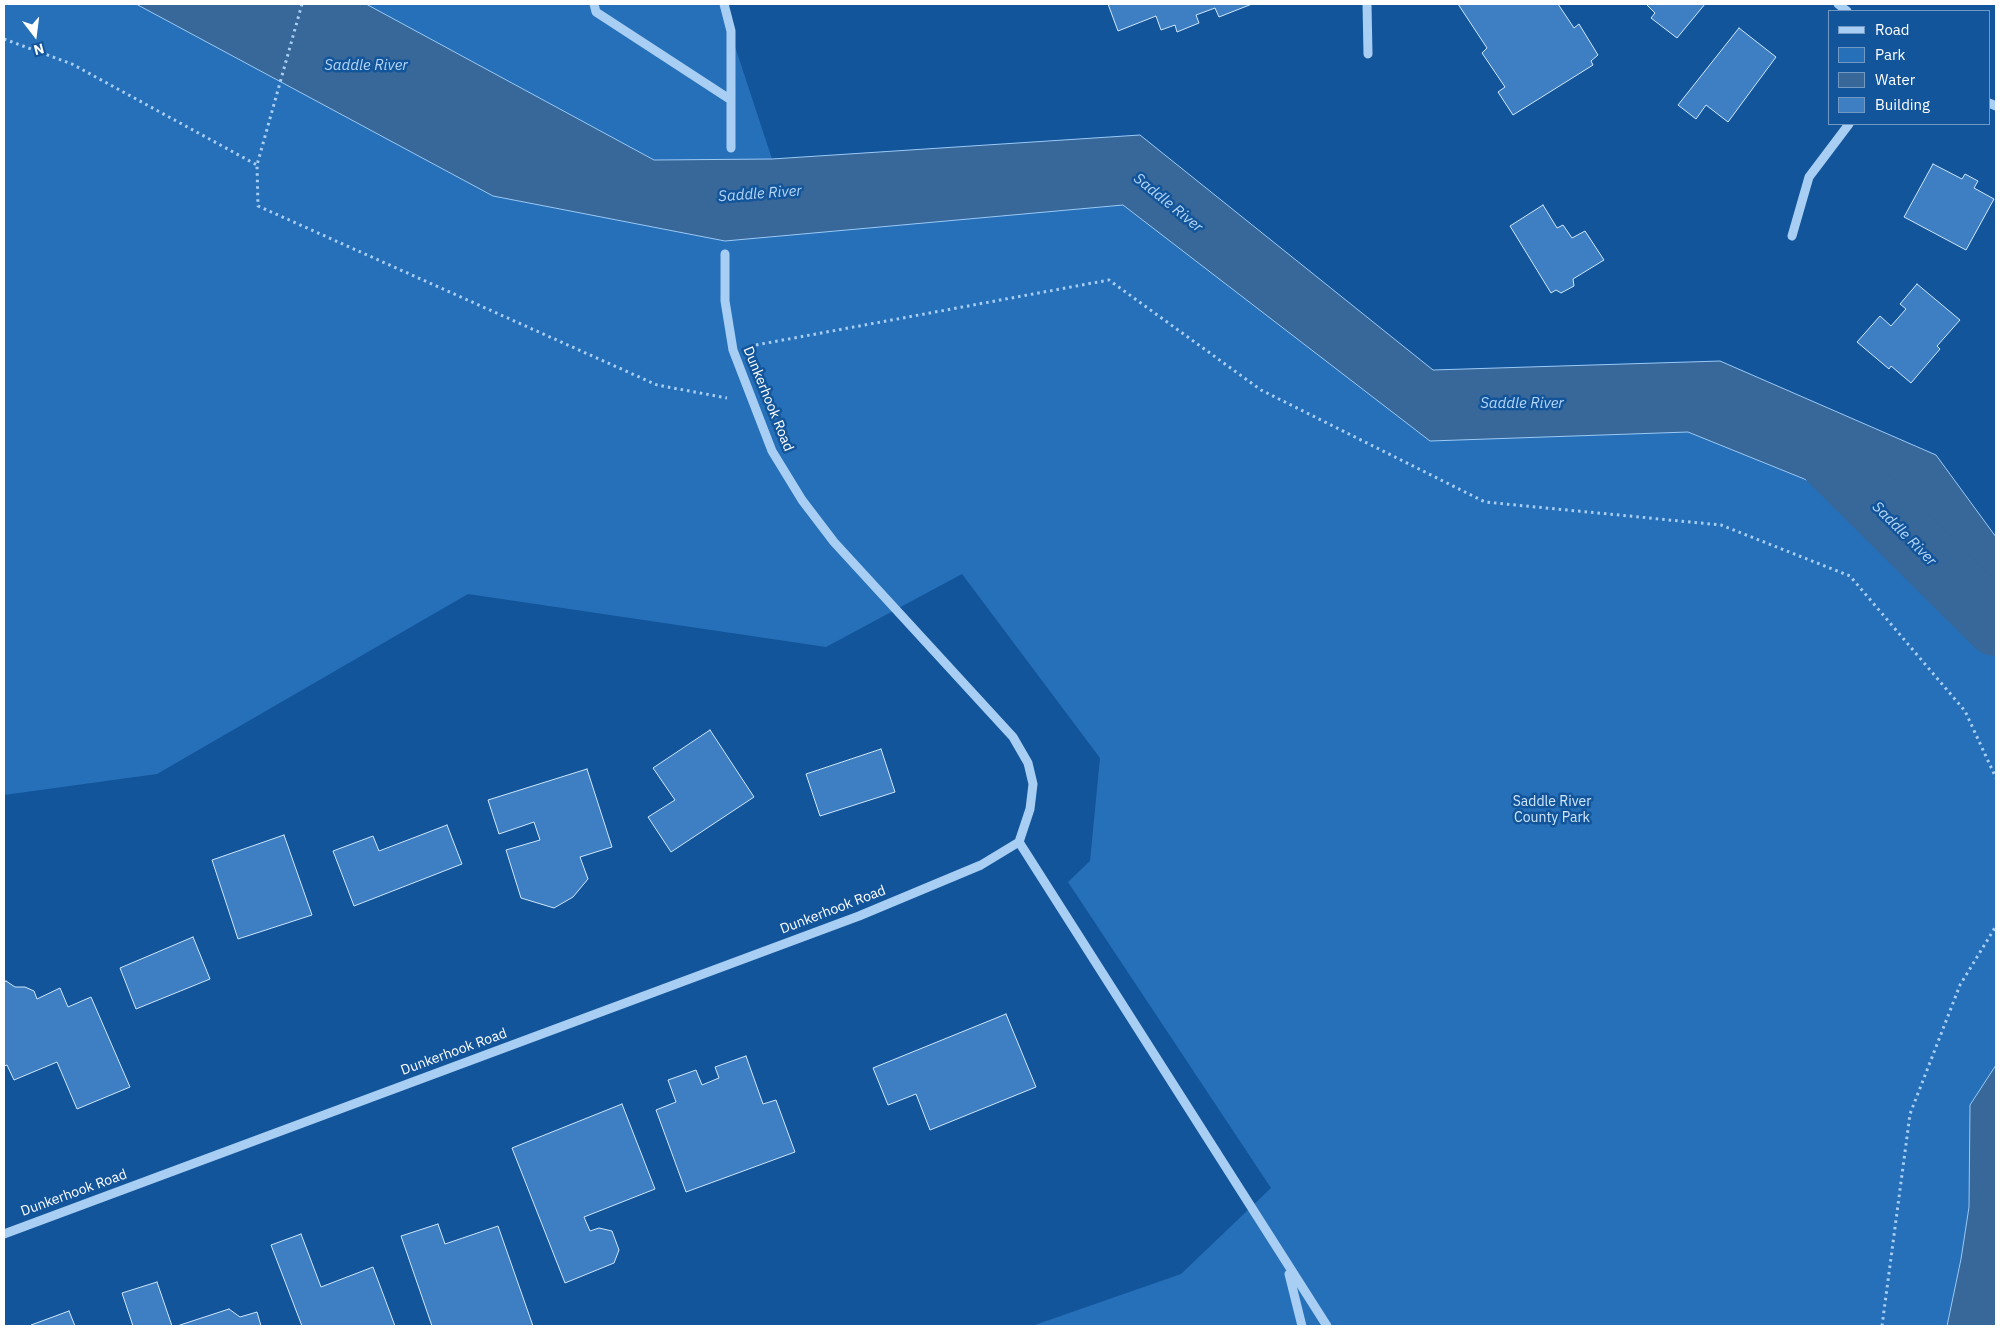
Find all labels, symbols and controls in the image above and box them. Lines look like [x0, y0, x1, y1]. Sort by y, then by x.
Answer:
north arrow [10, 10, 60, 60]
legend [1828, 10, 1990, 125]
text: Road [1875, 20, 1910, 39]
text: N [32, 39, 46, 59]
text: Park [1875, 45, 1905, 64]
water label: Saddle River [324, 57, 408, 75]
text: Water [1875, 70, 1915, 89]
text: Building [1875, 95, 1930, 114]
water label: Saddle River [1130, 170, 1206, 236]
water label: Saddle River [718, 182, 802, 206]
street label: Dunkerhook Road [739, 344, 797, 454]
water label: Saddle River [1480, 395, 1564, 413]
water label: Saddle River [1868, 498, 1940, 570]
park label: Saddle River County Park [1513, 794, 1591, 826]
street label: Dunkerhook Road [778, 882, 888, 938]
street label: Dunkerhook Road [399, 1025, 509, 1079]
street label: Dunkerhook Road [19, 1166, 129, 1220]

